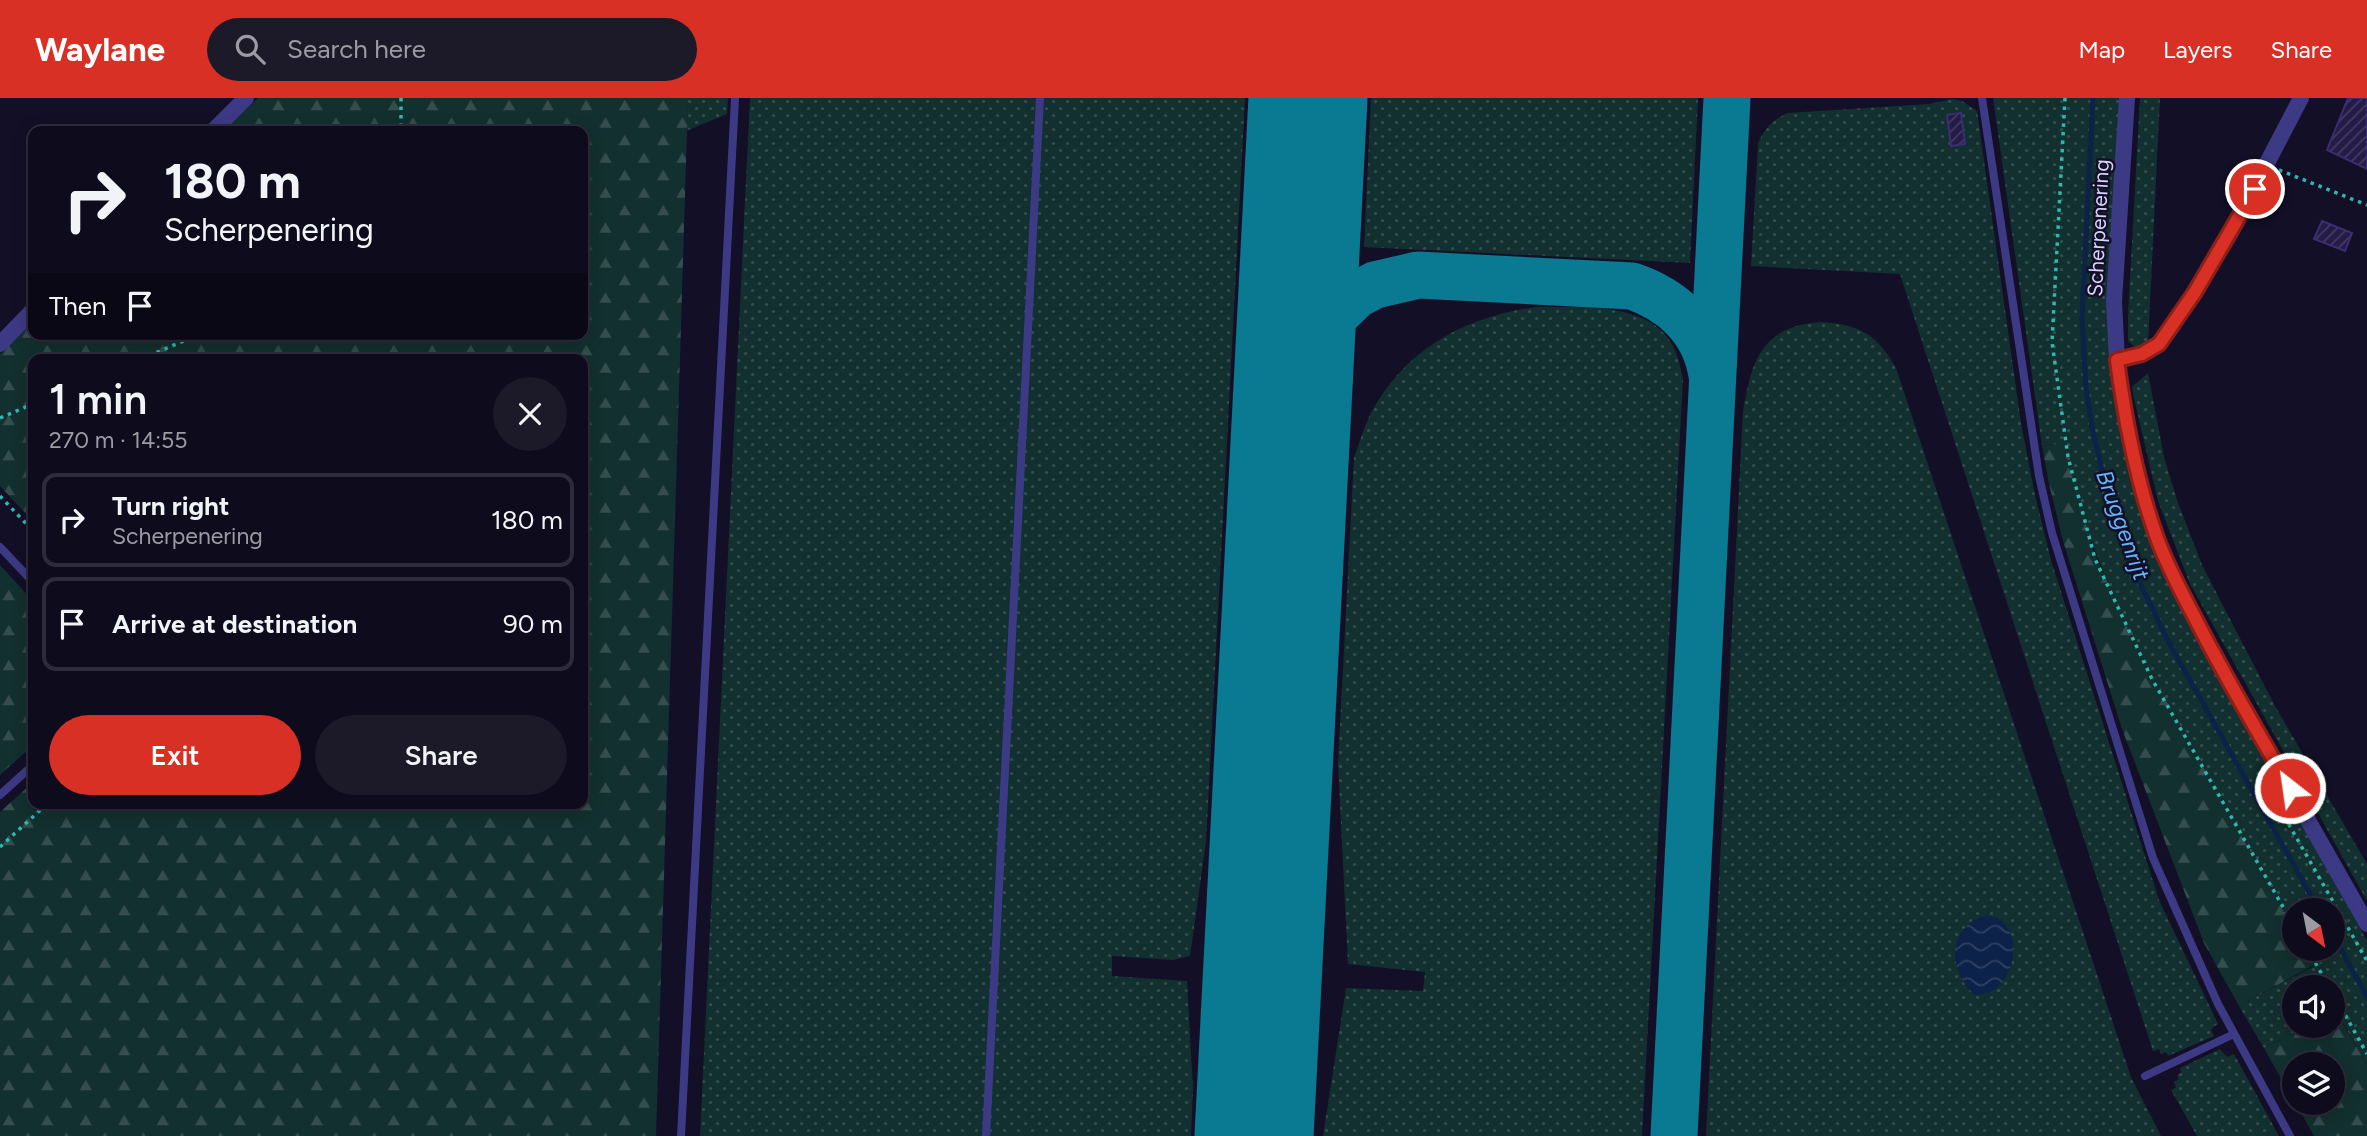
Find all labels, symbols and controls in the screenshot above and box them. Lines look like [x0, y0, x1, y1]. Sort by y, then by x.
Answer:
search box [207, 18, 697, 81]
text: Waylane [35, 30, 165, 69]
icon: search [231, 30, 269, 68]
text: Search here [287, 33, 426, 65]
text: Map [2078, 35, 2125, 64]
text: Layers [2163, 35, 2232, 64]
text: Share [2270, 35, 2332, 64]
text: 180 m [164, 151, 301, 210]
icon: right [49, 154, 140, 245]
street label: Scherpenering [2082, 159, 2114, 297]
pin [2225, 159, 2285, 219]
icon: arrive [2236, 170, 2274, 208]
text: Scherpenering [164, 211, 374, 249]
icon: arrive [121, 287, 159, 325]
text: Then [49, 290, 107, 322]
text: 1 min [49, 374, 147, 425]
button: close [493, 377, 567, 451]
text: 270 m · 14:55 [49, 426, 187, 454]
water label: Bruggenrijt [2090, 466, 2156, 584]
text: Turn right [112, 490, 229, 522]
icon: right [53, 501, 91, 539]
text: 180 m [491, 504, 563, 536]
text: Scherpenering [112, 522, 263, 550]
icon: arrive [53, 605, 91, 643]
text: Arrive at destination [112, 608, 357, 640]
text: 90 m [503, 608, 563, 640]
button: Exit [49, 715, 301, 795]
button: Share [315, 715, 567, 795]
position arrow [2253, 751, 2327, 825]
north arrow [2282, 898, 2345, 961]
map controls [2282, 898, 2345, 1115]
button: sound [2282, 975, 2345, 1038]
button: layers [2282, 1052, 2345, 1115]

